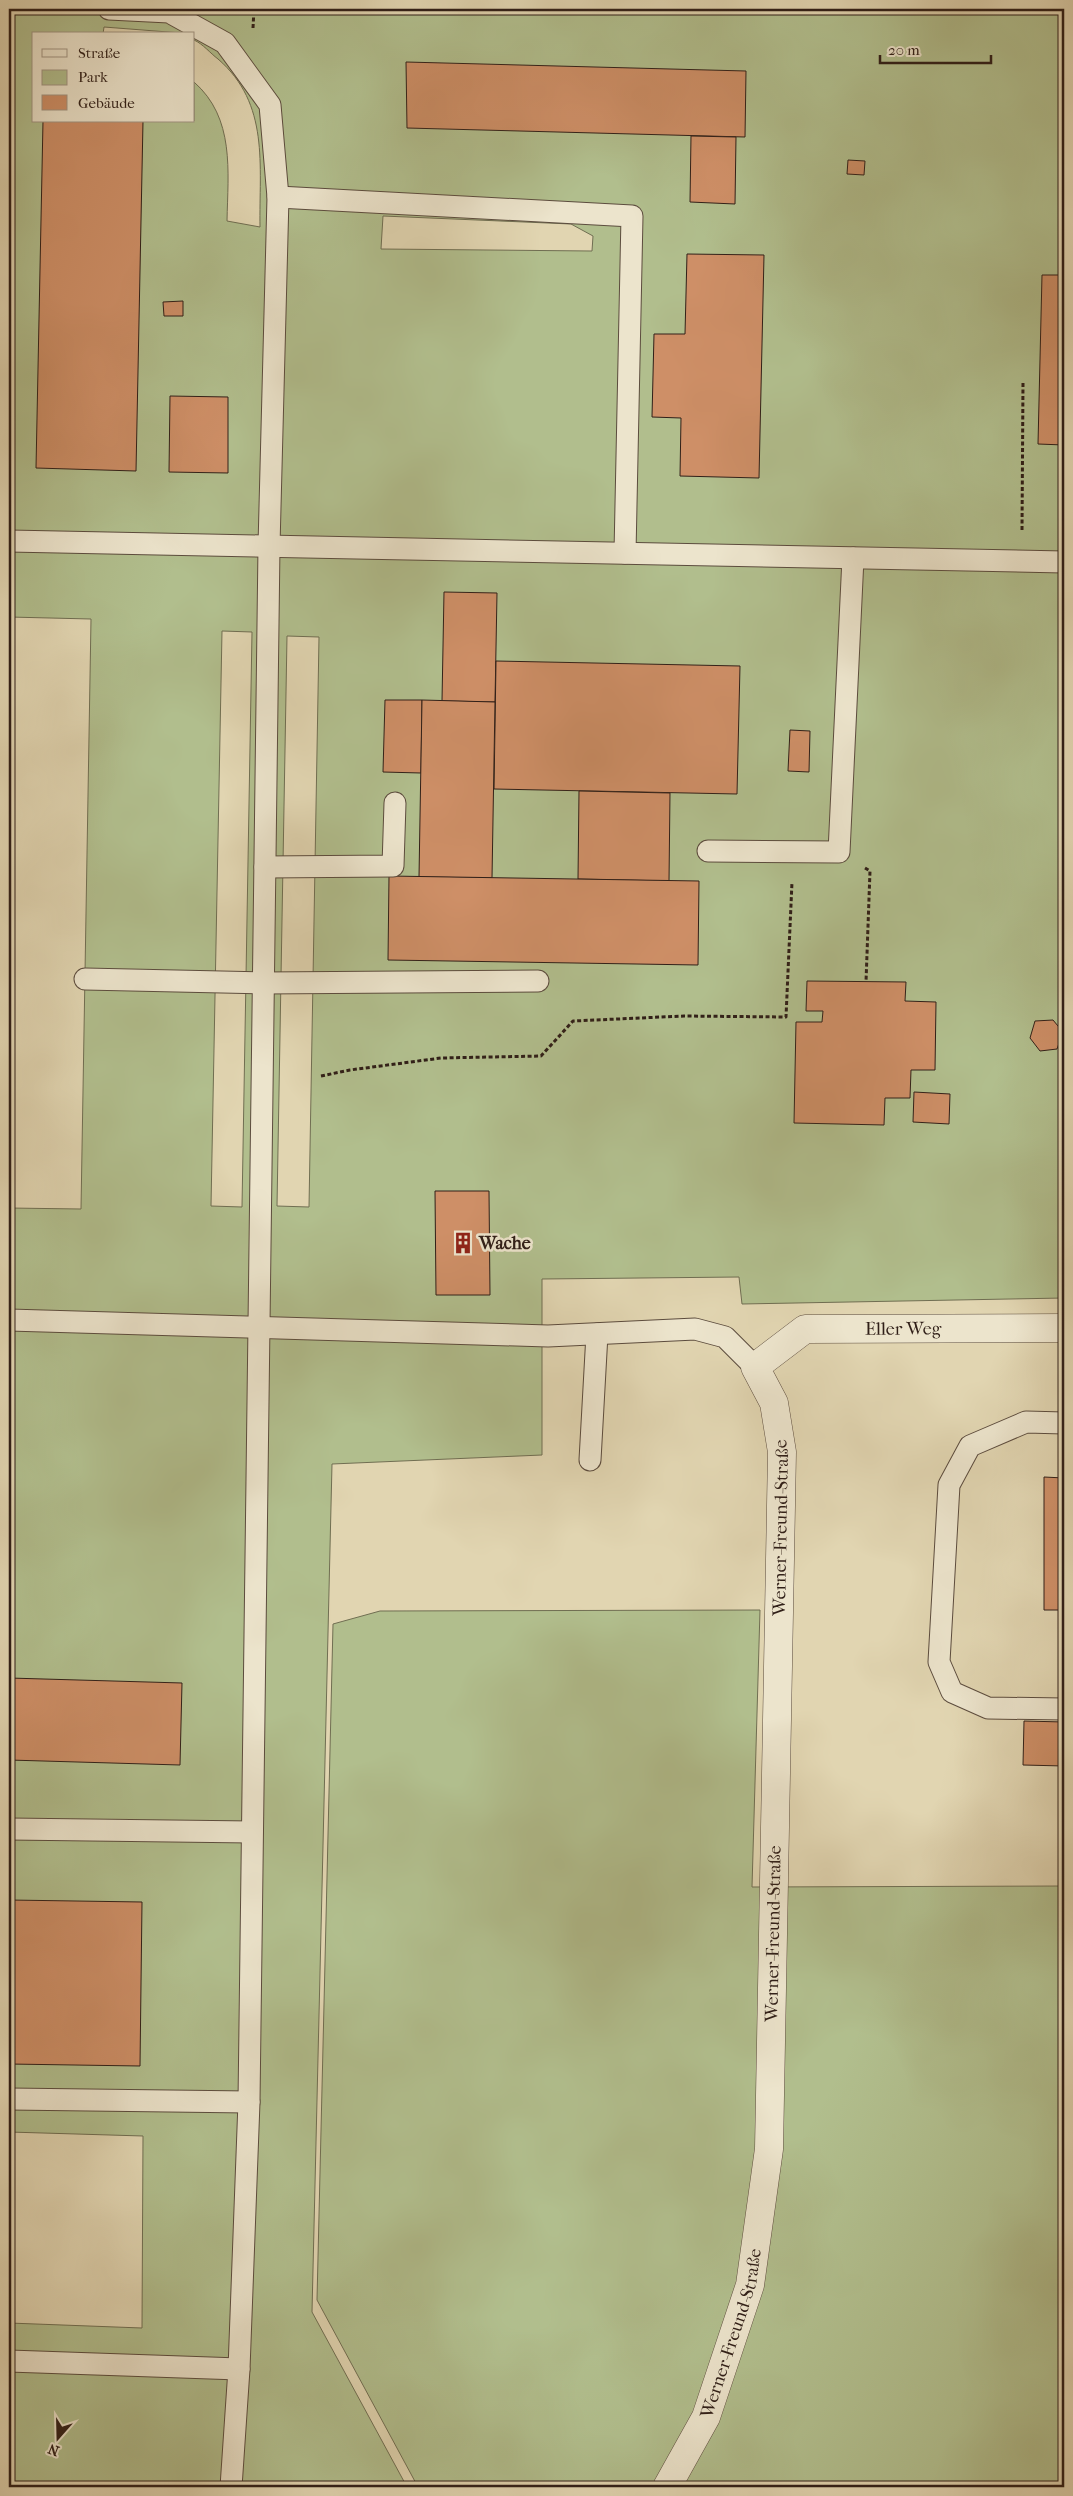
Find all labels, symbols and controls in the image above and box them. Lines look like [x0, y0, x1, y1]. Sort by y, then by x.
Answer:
legend [32, 32, 195, 122]
scale bar [880, 32, 992, 64]
text: 20 m [888, 41, 920, 59]
text: Straße [78, 44, 121, 62]
text: Park [78, 68, 108, 86]
text: Gebäude [78, 94, 135, 112]
building icon: Wache [450, 1230, 476, 1256]
place label: Wache [478, 1233, 531, 1254]
street label: Eller Weg [865, 1318, 942, 1340]
street label: Werner-Freund-Straße [769, 1438, 793, 1617]
street label: Werner-Freund-Straße [761, 1845, 786, 2023]
street label: Werner-Freund-Straße [696, 2247, 766, 2422]
north arrow [32, 2414, 82, 2464]
text: N [45, 2440, 62, 2460]

